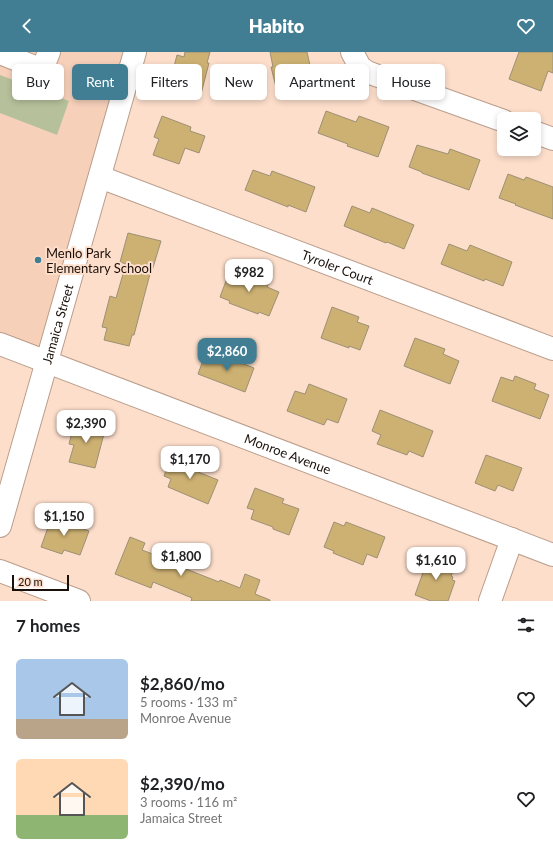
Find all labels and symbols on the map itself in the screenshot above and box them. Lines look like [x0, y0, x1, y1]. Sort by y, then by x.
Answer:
place label: Menlo Park Elementary School [46, 245, 152, 276]
street label: Tyroler Court [299, 246, 376, 288]
marker: Menlo Park Elementary School [33, 255, 43, 265]
pin: $982 [225, 259, 273, 293]
street label: Jamaica Street [39, 282, 77, 366]
pin: $2,860 [194, 338, 260, 372]
pin: $2,390 [53, 410, 119, 444]
street label: Monroe Avenue [242, 430, 333, 478]
pin: $1,170 [157, 446, 223, 480]
pin: $1,150 [31, 503, 97, 537]
pin: $1,800 [148, 543, 214, 577]
pin: $1,610 [403, 547, 469, 581]
scale bar [12, 573, 69, 592]

